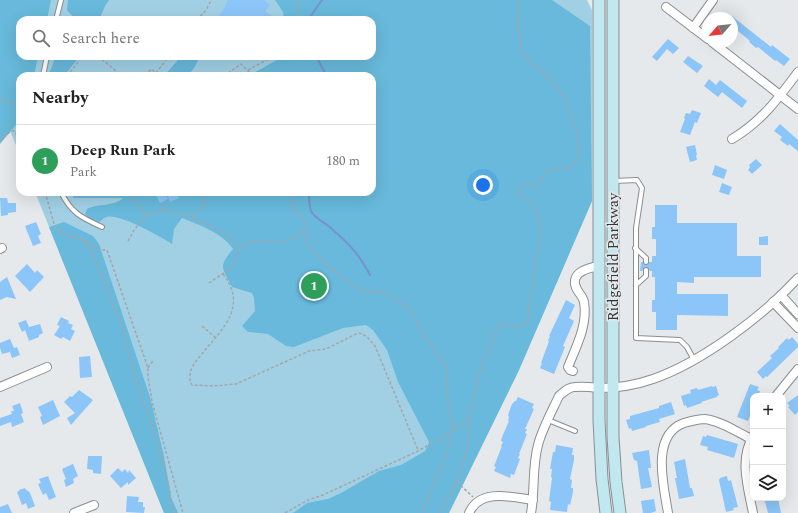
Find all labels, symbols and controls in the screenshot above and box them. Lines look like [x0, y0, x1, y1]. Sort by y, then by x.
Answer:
north arrow [702, 12, 738, 48]
search box [16, 16, 376, 60]
icon: search [30, 27, 52, 49]
text: Search here [62, 27, 140, 50]
text: Nearby [32, 85, 88, 111]
text: Deep Run Park [70, 139, 176, 162]
text: 1 [41, 151, 49, 171]
text: 180 m [326, 151, 360, 171]
text: Park [70, 162, 97, 182]
your location [473, 175, 493, 195]
street label: Ridgefield Parkway [602, 192, 625, 321]
pin: 1 [301, 271, 327, 301]
map controls [750, 393, 786, 501]
button: + [750, 393, 786, 429]
button: − [750, 429, 786, 465]
button: layers [750, 465, 786, 501]

